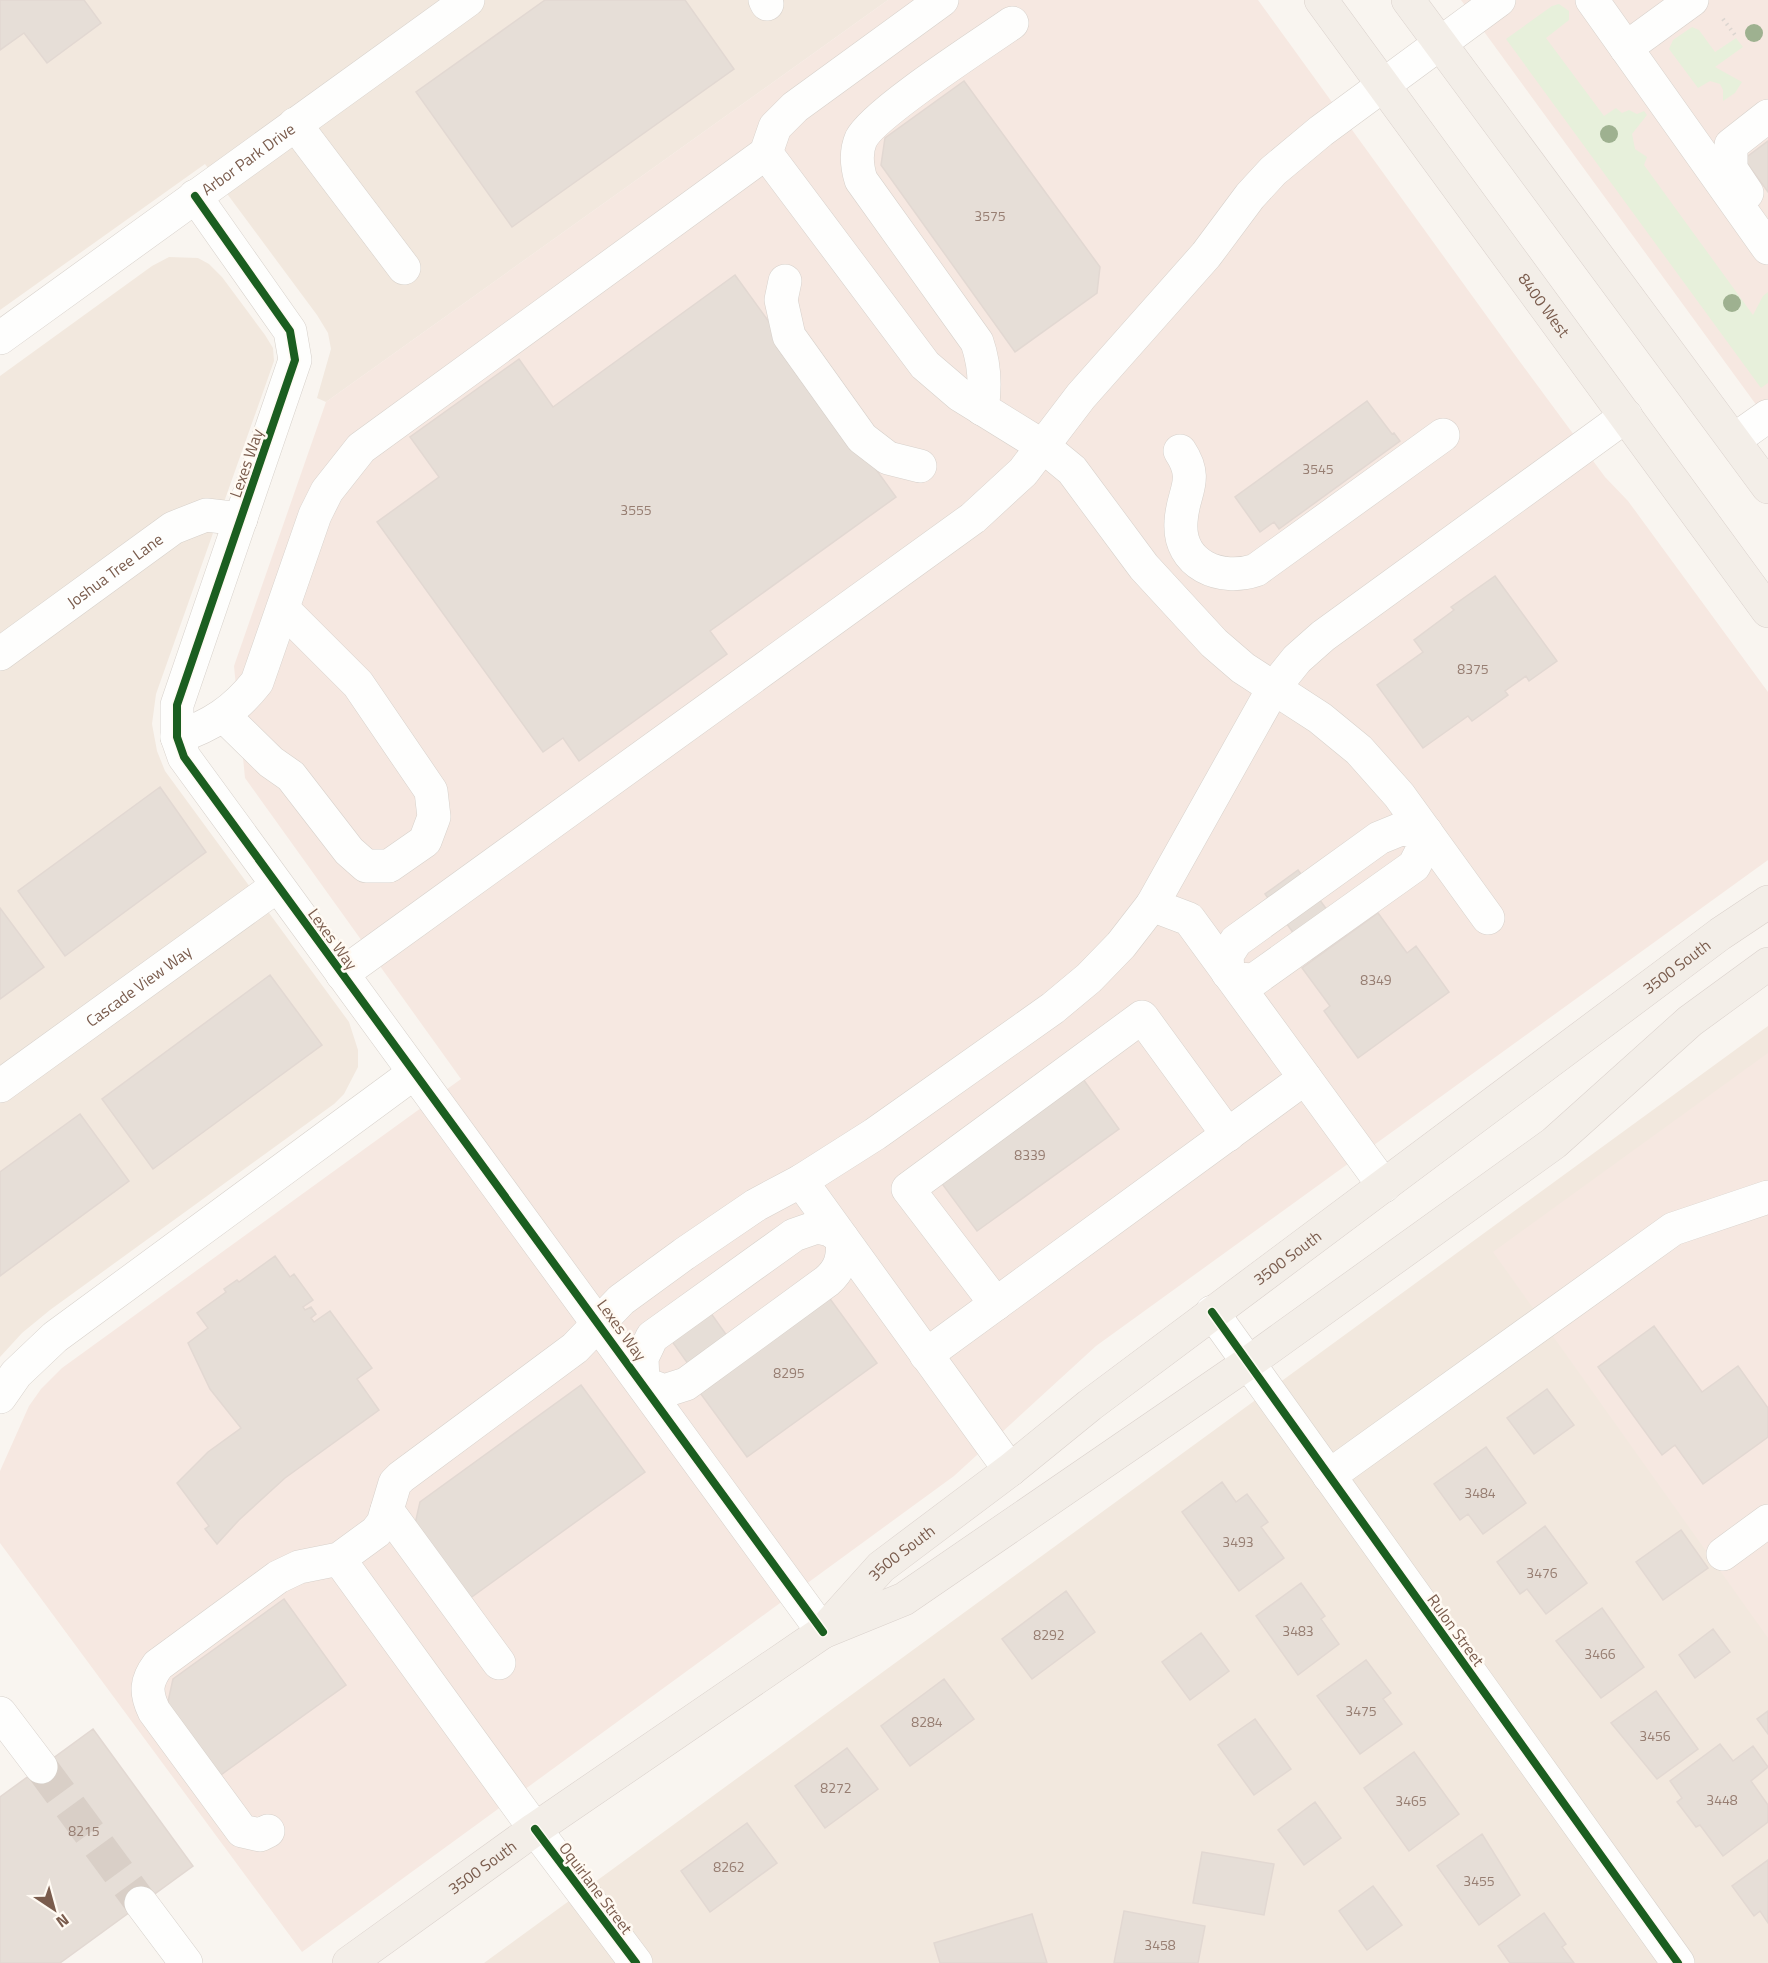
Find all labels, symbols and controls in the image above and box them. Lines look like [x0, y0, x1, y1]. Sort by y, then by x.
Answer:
street label: Arbor Park Drive [196, 117, 300, 201]
house number: 3575 [974, 205, 1006, 226]
street label: 8400 West [1513, 268, 1576, 343]
street label: Lexes Way [223, 425, 269, 501]
house number: 3545 [1302, 458, 1334, 479]
house number: 3555 [620, 499, 652, 520]
street label: Joshua Tree Lane [62, 527, 168, 614]
house number: 8375 [1457, 658, 1489, 679]
street label: Lexes Way [302, 903, 364, 975]
street label: 3500 South [1638, 933, 1715, 1000]
street label: Cascade View Way [81, 939, 197, 1032]
house number: 8349 [1360, 969, 1392, 990]
house number: 8339 [1014, 1144, 1046, 1165]
street label: 3500 South [1248, 1224, 1326, 1291]
street label: Lexes Way [591, 1294, 653, 1366]
house number: 8295 [773, 1362, 805, 1383]
house number: 3484 [1464, 1482, 1496, 1503]
street label: 3500 South [862, 1519, 940, 1586]
house number: 3493 [1222, 1531, 1254, 1552]
house number: 3476 [1526, 1562, 1558, 1583]
street label: Rulon Street [1422, 1589, 1491, 1671]
house number: 3483 [1282, 1620, 1314, 1641]
house number: 8292 [1033, 1624, 1065, 1645]
house number: 3466 [1584, 1643, 1616, 1664]
house number: 3475 [1345, 1700, 1377, 1721]
house number: 8284 [911, 1711, 943, 1732]
house number: 3456 [1639, 1725, 1671, 1746]
house number: 8272 [820, 1777, 852, 1798]
house number: 3448 [1706, 1789, 1738, 1810]
house number: 3465 [1395, 1790, 1427, 1811]
house number: 8215 [68, 1820, 100, 1841]
street label: 3500 South [443, 1834, 521, 1900]
street label: Oquirlane Street [553, 1837, 639, 1939]
house number: 8262 [713, 1856, 745, 1877]
house number: 3455 [1463, 1870, 1495, 1891]
north arrow [24, 1879, 84, 1939]
text: N [51, 1908, 74, 1934]
house number: 3458 [1144, 1934, 1176, 1955]

